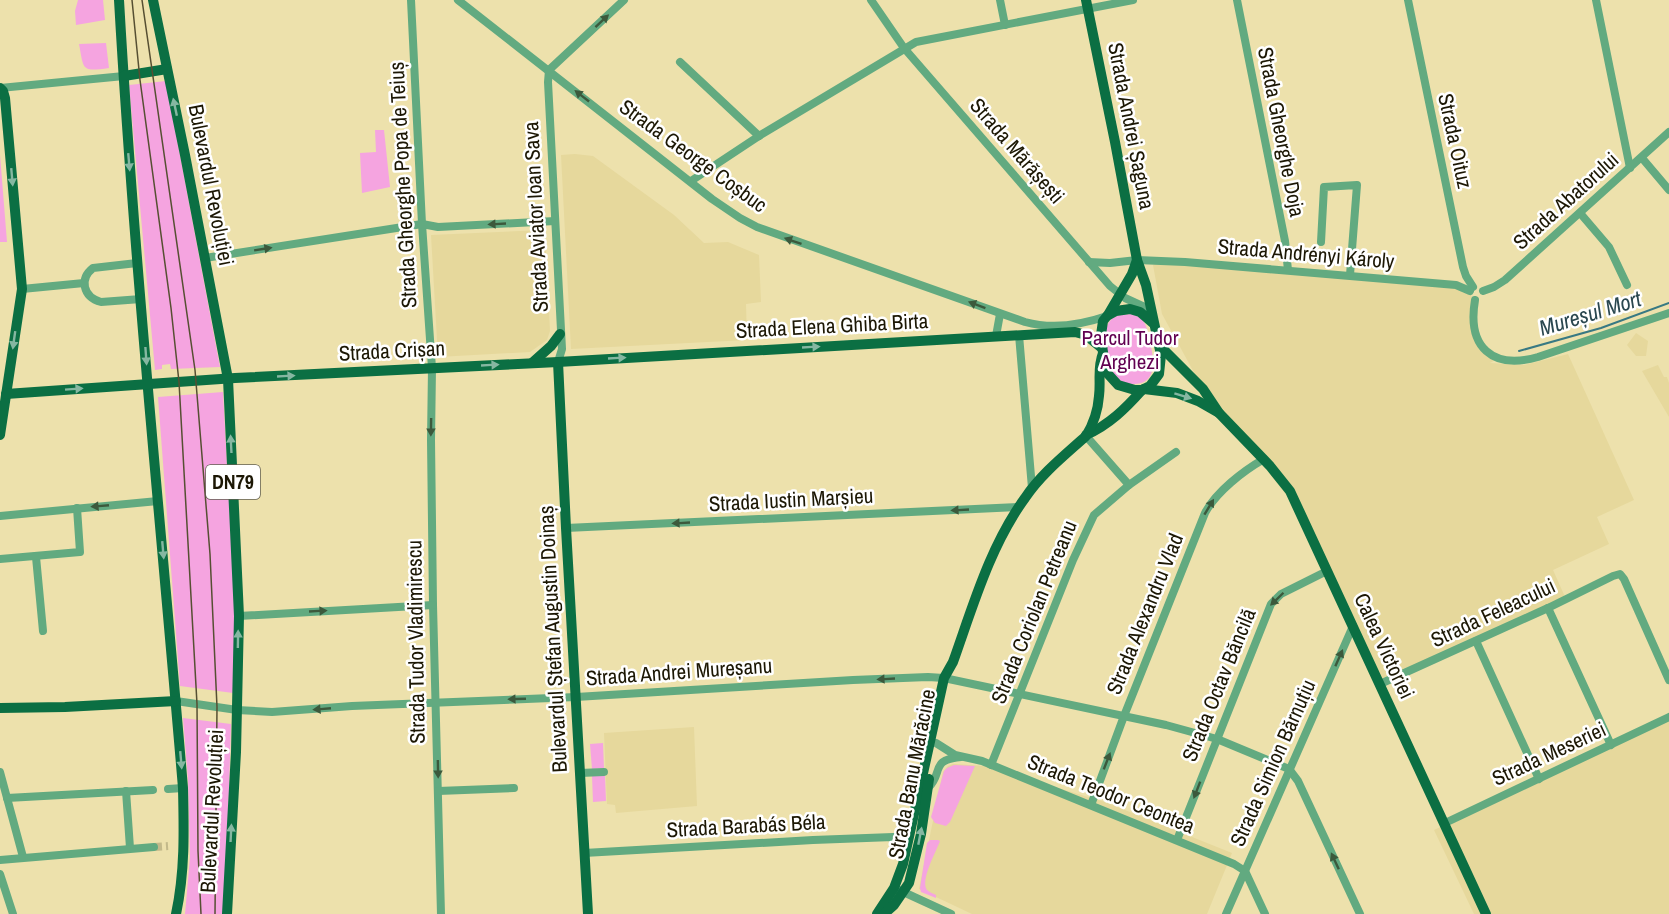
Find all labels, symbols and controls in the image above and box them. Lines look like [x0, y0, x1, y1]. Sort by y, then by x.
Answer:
one-way arrow [594, 15, 609, 28]
street label: Strada Andrei Șaguna [1101, 40, 1162, 212]
street label: Strada Gheorghe Doja [1251, 45, 1312, 220]
street label: Strada Gheorghe Popa de Teiuș [382, 61, 423, 309]
one-way arrow [574, 90, 589, 102]
street label: Strada Oituz [1431, 91, 1480, 192]
street label: Strada George Coșbuc [614, 92, 773, 219]
street label: Strada Mărășești [963, 92, 1071, 210]
one-way arrow [170, 97, 179, 116]
street label: Bulevardul Revoluției [182, 102, 241, 268]
street label: Strada Aviator Ioan Sava [516, 120, 555, 313]
street label: Strada Abatorului [1507, 145, 1625, 256]
one-way arrow [124, 152, 134, 171]
one-way arrow [7, 168, 17, 187]
one-way arrow [487, 220, 506, 229]
street label: Strada Andrényi Károly [1217, 231, 1396, 276]
one-way arrow [784, 235, 802, 245]
one-way arrow [254, 245, 273, 254]
water label: Mureșul Mort [1535, 283, 1646, 343]
one-way arrow [968, 300, 986, 309]
street label: Strada Elena Ghiba Birta [735, 306, 929, 345]
park label: Parcul Tudor Arghezi [1082, 323, 1179, 376]
one-way arrow [10, 331, 19, 350]
street label: Strada Crișan [338, 333, 446, 368]
one-way arrow [802, 342, 821, 352]
one-way arrow [141, 346, 151, 365]
one-way arrow [607, 354, 626, 363]
one-way arrow [481, 361, 500, 370]
one-way arrow [277, 371, 296, 380]
one-way arrow [64, 385, 83, 394]
one-way arrow [1174, 392, 1192, 401]
one-way arrow [426, 417, 436, 436]
one-way arrow [227, 434, 236, 453]
road number: DN79 [206, 465, 260, 499]
street label: Strada Iustin Marșieu [708, 481, 874, 518]
one-way arrow [1204, 499, 1215, 515]
one-way arrow [90, 501, 109, 511]
street label: Bulevardul Ștefan Augustin Doinaș [531, 505, 574, 773]
one-way arrow [950, 505, 969, 514]
street label: Strada Coriolan Petreanu [984, 516, 1084, 708]
one-way arrow [672, 518, 691, 528]
street label: Strada Alexandru Vlad [1099, 529, 1190, 699]
street label: Strada Tudor Vladimirescu [399, 540, 432, 744]
one-way arrow [158, 541, 168, 560]
street label: Strada Feleacului [1426, 571, 1560, 654]
street label: Calea Victoriei [1347, 588, 1422, 703]
one-way arrow [1271, 592, 1285, 606]
street label: Strada Octav Băncilă [1175, 604, 1263, 766]
one-way arrow [309, 607, 328, 616]
one-way arrow [234, 629, 243, 648]
one-way arrow [1334, 649, 1343, 666]
street label: Strada Andrei Mureșanu [585, 651, 773, 692]
one-way arrow [876, 674, 895, 683]
street label: Strada Simion Bărnuțiu [1223, 675, 1322, 851]
street label: Strada Banu Mărăcine [881, 687, 942, 861]
one-way arrow [508, 695, 527, 704]
one-way arrow [313, 704, 332, 714]
street label: Strada Meseriei [1487, 715, 1610, 793]
street label: Bulevardul Revoluției [193, 728, 230, 893]
street label: Strada Teodor Ceontea [1023, 747, 1199, 840]
one-way arrow [176, 750, 186, 769]
one-way arrow [1103, 751, 1113, 769]
one-way arrow [433, 759, 442, 778]
one-way arrow [1192, 781, 1202, 799]
street label: Strada Barabás Béla [666, 807, 826, 844]
one-way arrow [227, 824, 236, 843]
one-way arrow [916, 827, 925, 846]
one-way arrow [1331, 852, 1340, 869]

